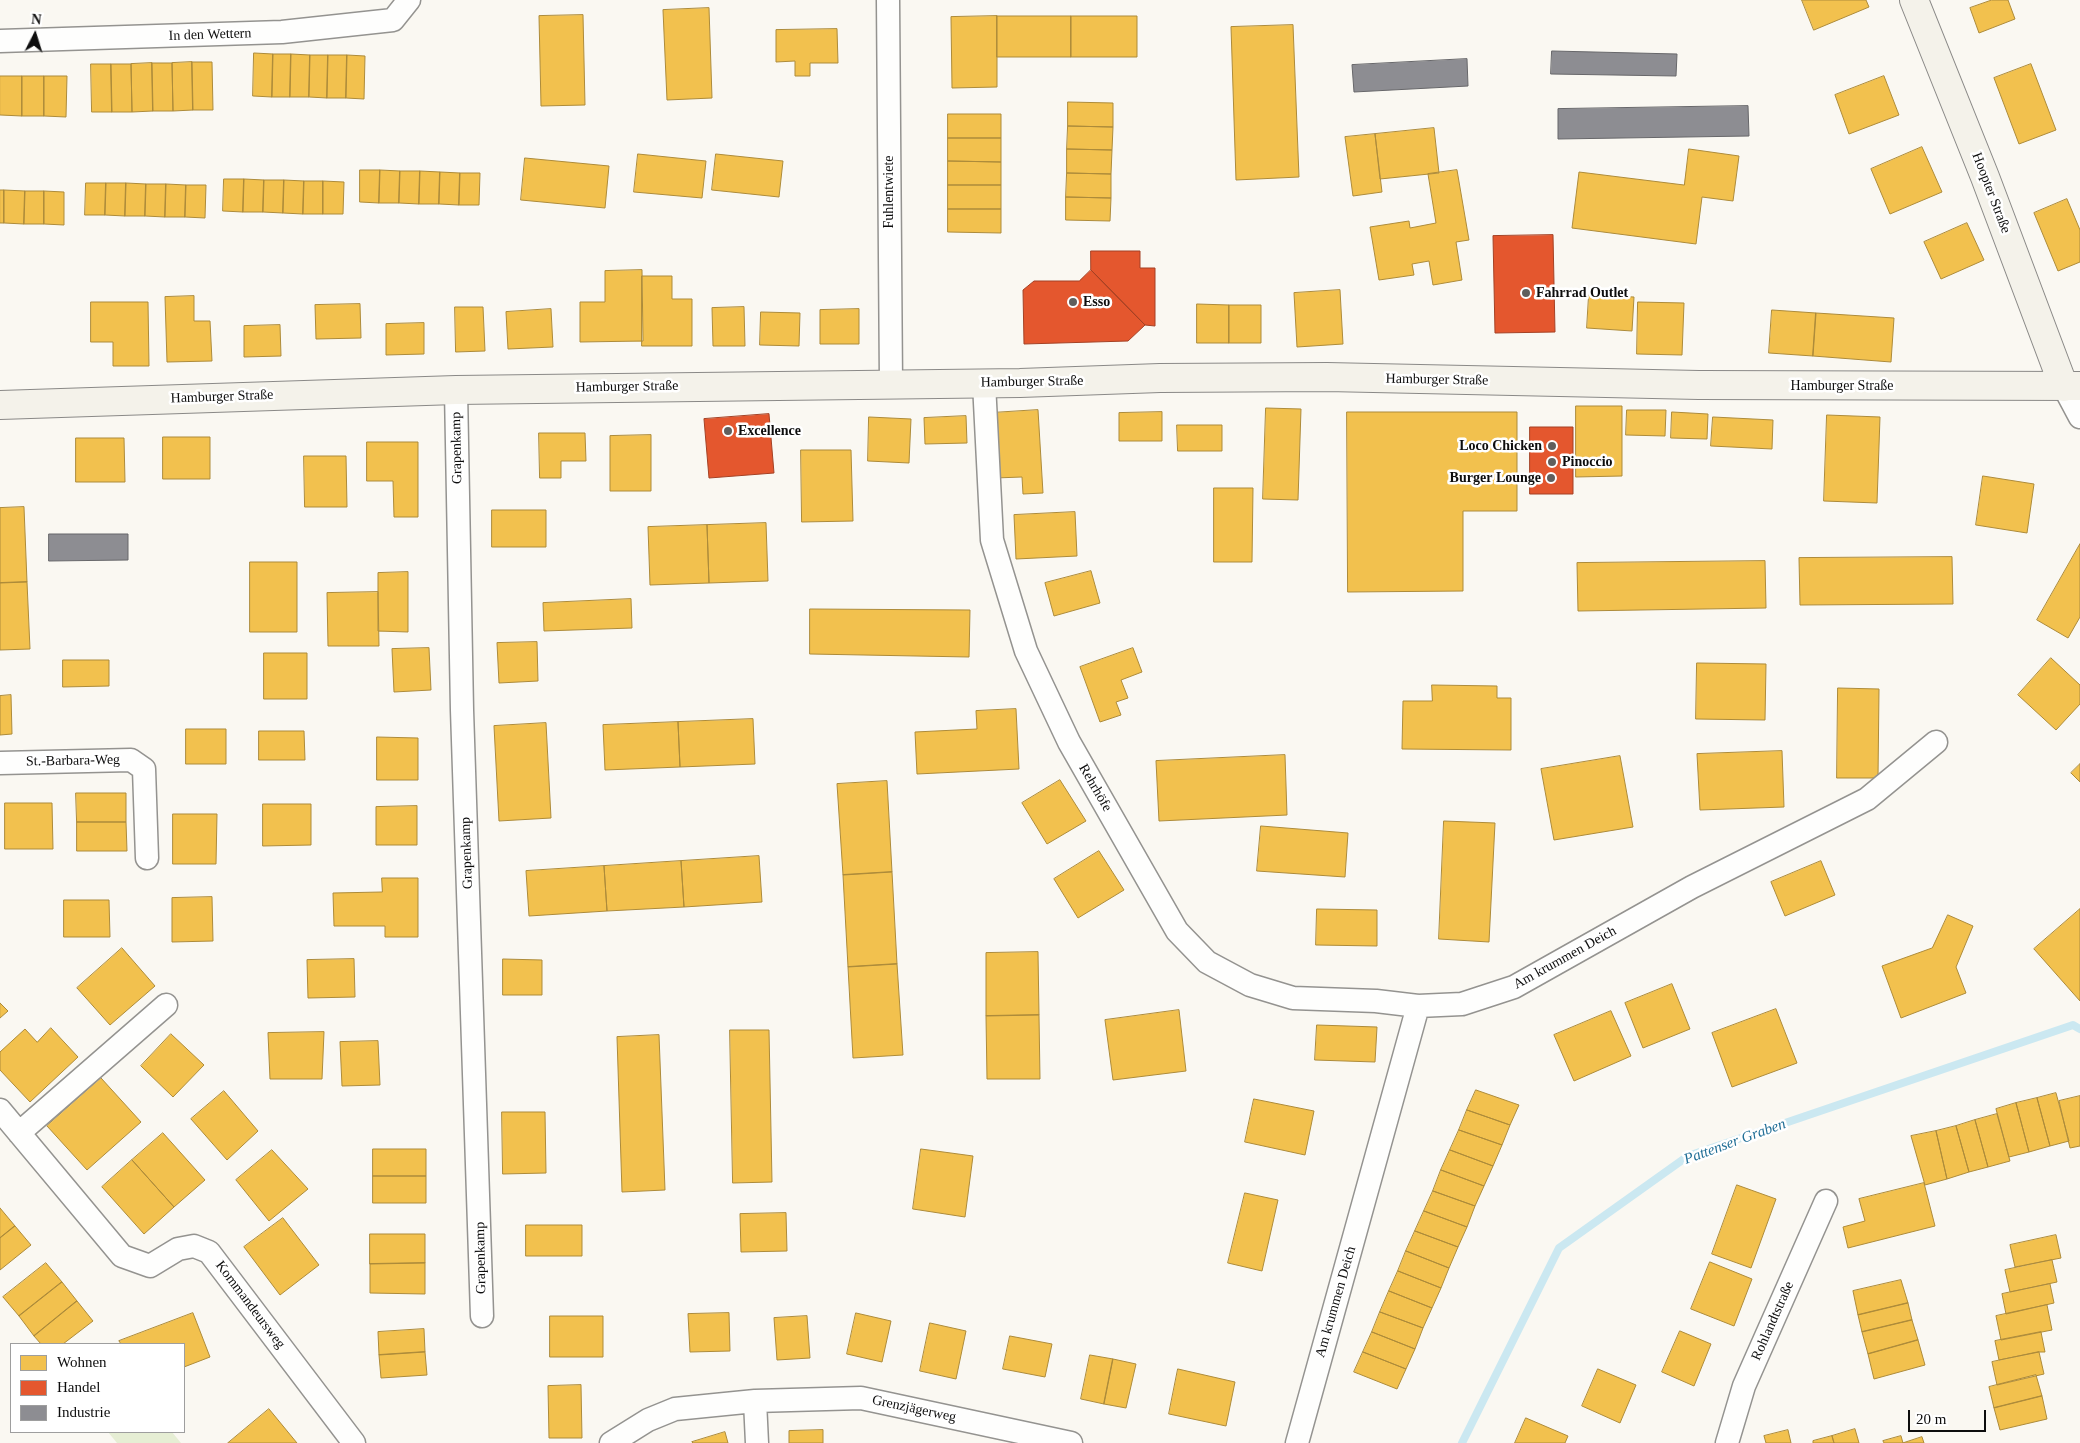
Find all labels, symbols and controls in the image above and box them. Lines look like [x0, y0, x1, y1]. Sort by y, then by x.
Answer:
north arrow [10, 10, 60, 60]
text: N [31, 12, 42, 27]
street label: In den Wettern [168, 25, 252, 45]
street label: Hoopter Straße [1968, 150, 2014, 236]
street label: Fuhlentwiete [881, 155, 897, 229]
place label: Fahrrad Outlet [1536, 285, 1628, 301]
marker: Fahrrad Outlet [1520, 287, 1532, 299]
place label: Esso [1083, 294, 1110, 310]
marker: Esso [1067, 296, 1079, 308]
street label: Hamburger Straße [1385, 371, 1489, 389]
street label: Hamburger Straße [980, 373, 1084, 391]
street label: Hamburger Straße [575, 378, 679, 396]
street label: Hamburger Straße [1791, 378, 1893, 394]
street label: Hamburger Straße [170, 387, 274, 407]
street label: Grapenkamp [448, 412, 466, 484]
place label: Excellence [738, 423, 801, 439]
marker: Excellence [722, 425, 734, 437]
place label: Loco Chicken [1459, 438, 1542, 454]
marker: Loco Chicken [1546, 440, 1558, 452]
place label: Pinoccio [1562, 454, 1613, 470]
marker: Pinoccio [1546, 456, 1558, 468]
place label: Burger Lounge [1450, 470, 1541, 486]
marker: Burger Lounge [1545, 472, 1557, 484]
street label: St.-Barbara-Weg [26, 752, 120, 770]
street label: Rehrhöfe [1075, 761, 1115, 815]
street label: Grapenkamp [457, 817, 477, 889]
street label: Am krummen Deich [1511, 923, 1619, 993]
water label: Pattenser Graben [1682, 1115, 1788, 1169]
street label: Grapenkamp [472, 1222, 490, 1294]
street label: Am krummen Deich [1312, 1244, 1360, 1360]
street label: Kommandeursweg [211, 1258, 289, 1352]
street label: Rohlandtstraße [1748, 1279, 1798, 1363]
legend [10, 1343, 185, 1433]
text: Wohnen [57, 1354, 107, 1370]
text: Handel [57, 1379, 100, 1395]
street label: Grenzjägerweg [870, 1392, 958, 1426]
scale bar [1910, 1400, 1988, 1432]
text: Industrie [57, 1404, 110, 1420]
text: 20 m [1916, 1411, 1946, 1427]

